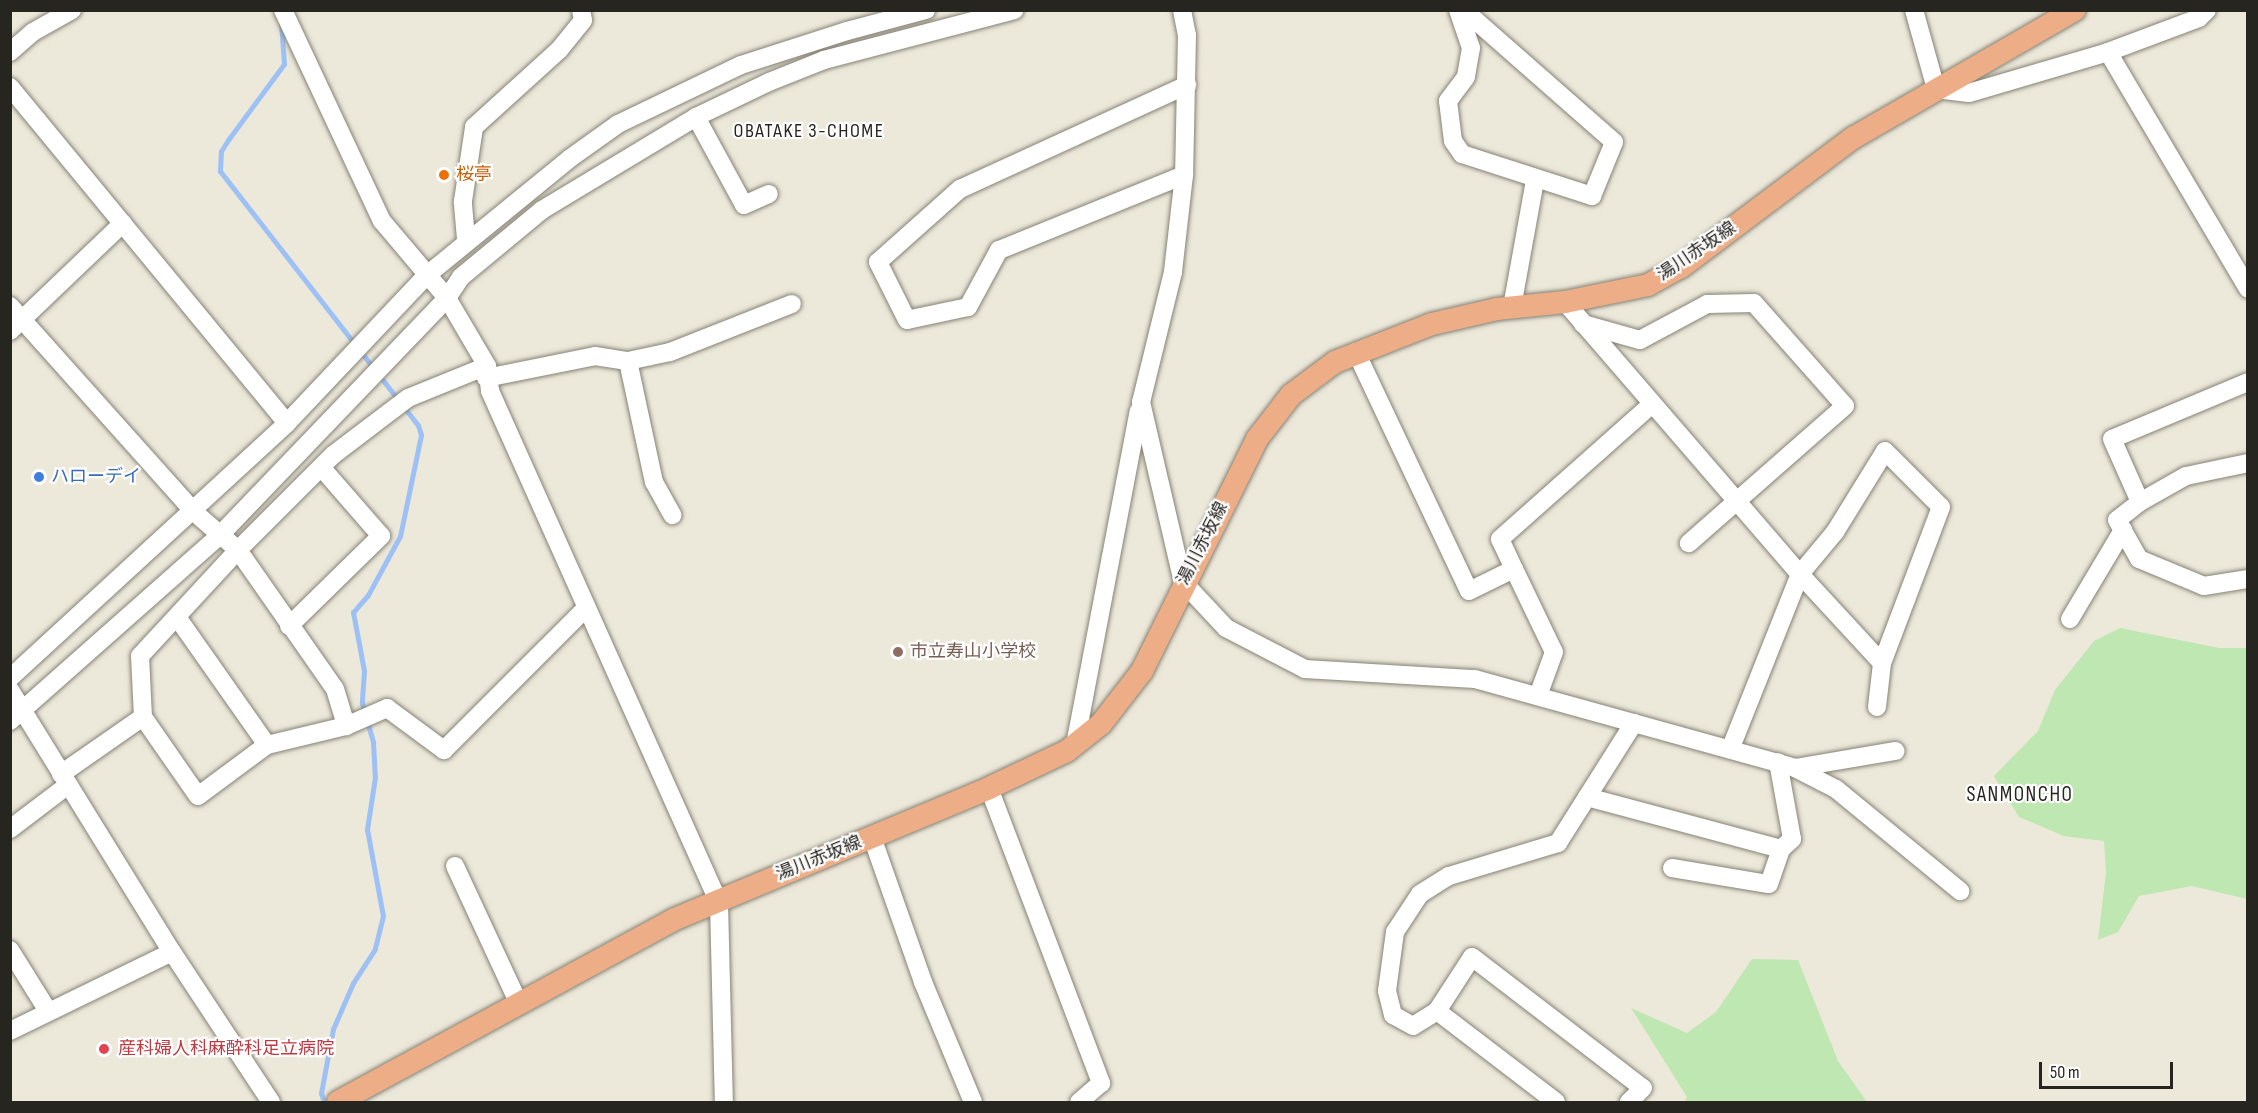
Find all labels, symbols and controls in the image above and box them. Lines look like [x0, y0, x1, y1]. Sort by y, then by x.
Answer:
district label: OBATAKE 3-CHOME [734, 119, 884, 143]
place label: 桜亭 [456, 164, 492, 186]
marker: 桜亭 [437, 168, 451, 182]
street label: 湯川赤坂線 [1654, 218, 1740, 286]
place label: ハローデイ [51, 466, 141, 488]
marker: ハローデイ [32, 470, 46, 484]
street label: 湯川赤坂線 [1173, 499, 1233, 589]
place label: 市立寿山小学校 [910, 641, 1036, 663]
marker: 市立寿山小学校 [891, 645, 905, 659]
district label: SANMONCHO [1967, 782, 2073, 808]
street label: 湯川赤坂線 [773, 832, 865, 886]
place label: 産科婦人科麻酔科足立病院 [118, 1038, 334, 1060]
marker: 産科婦人科麻酔科足立病院 [95, 1040, 113, 1058]
scale bar [2042, 1050, 2176, 1088]
text: 50 m [2050, 1062, 2080, 1083]

